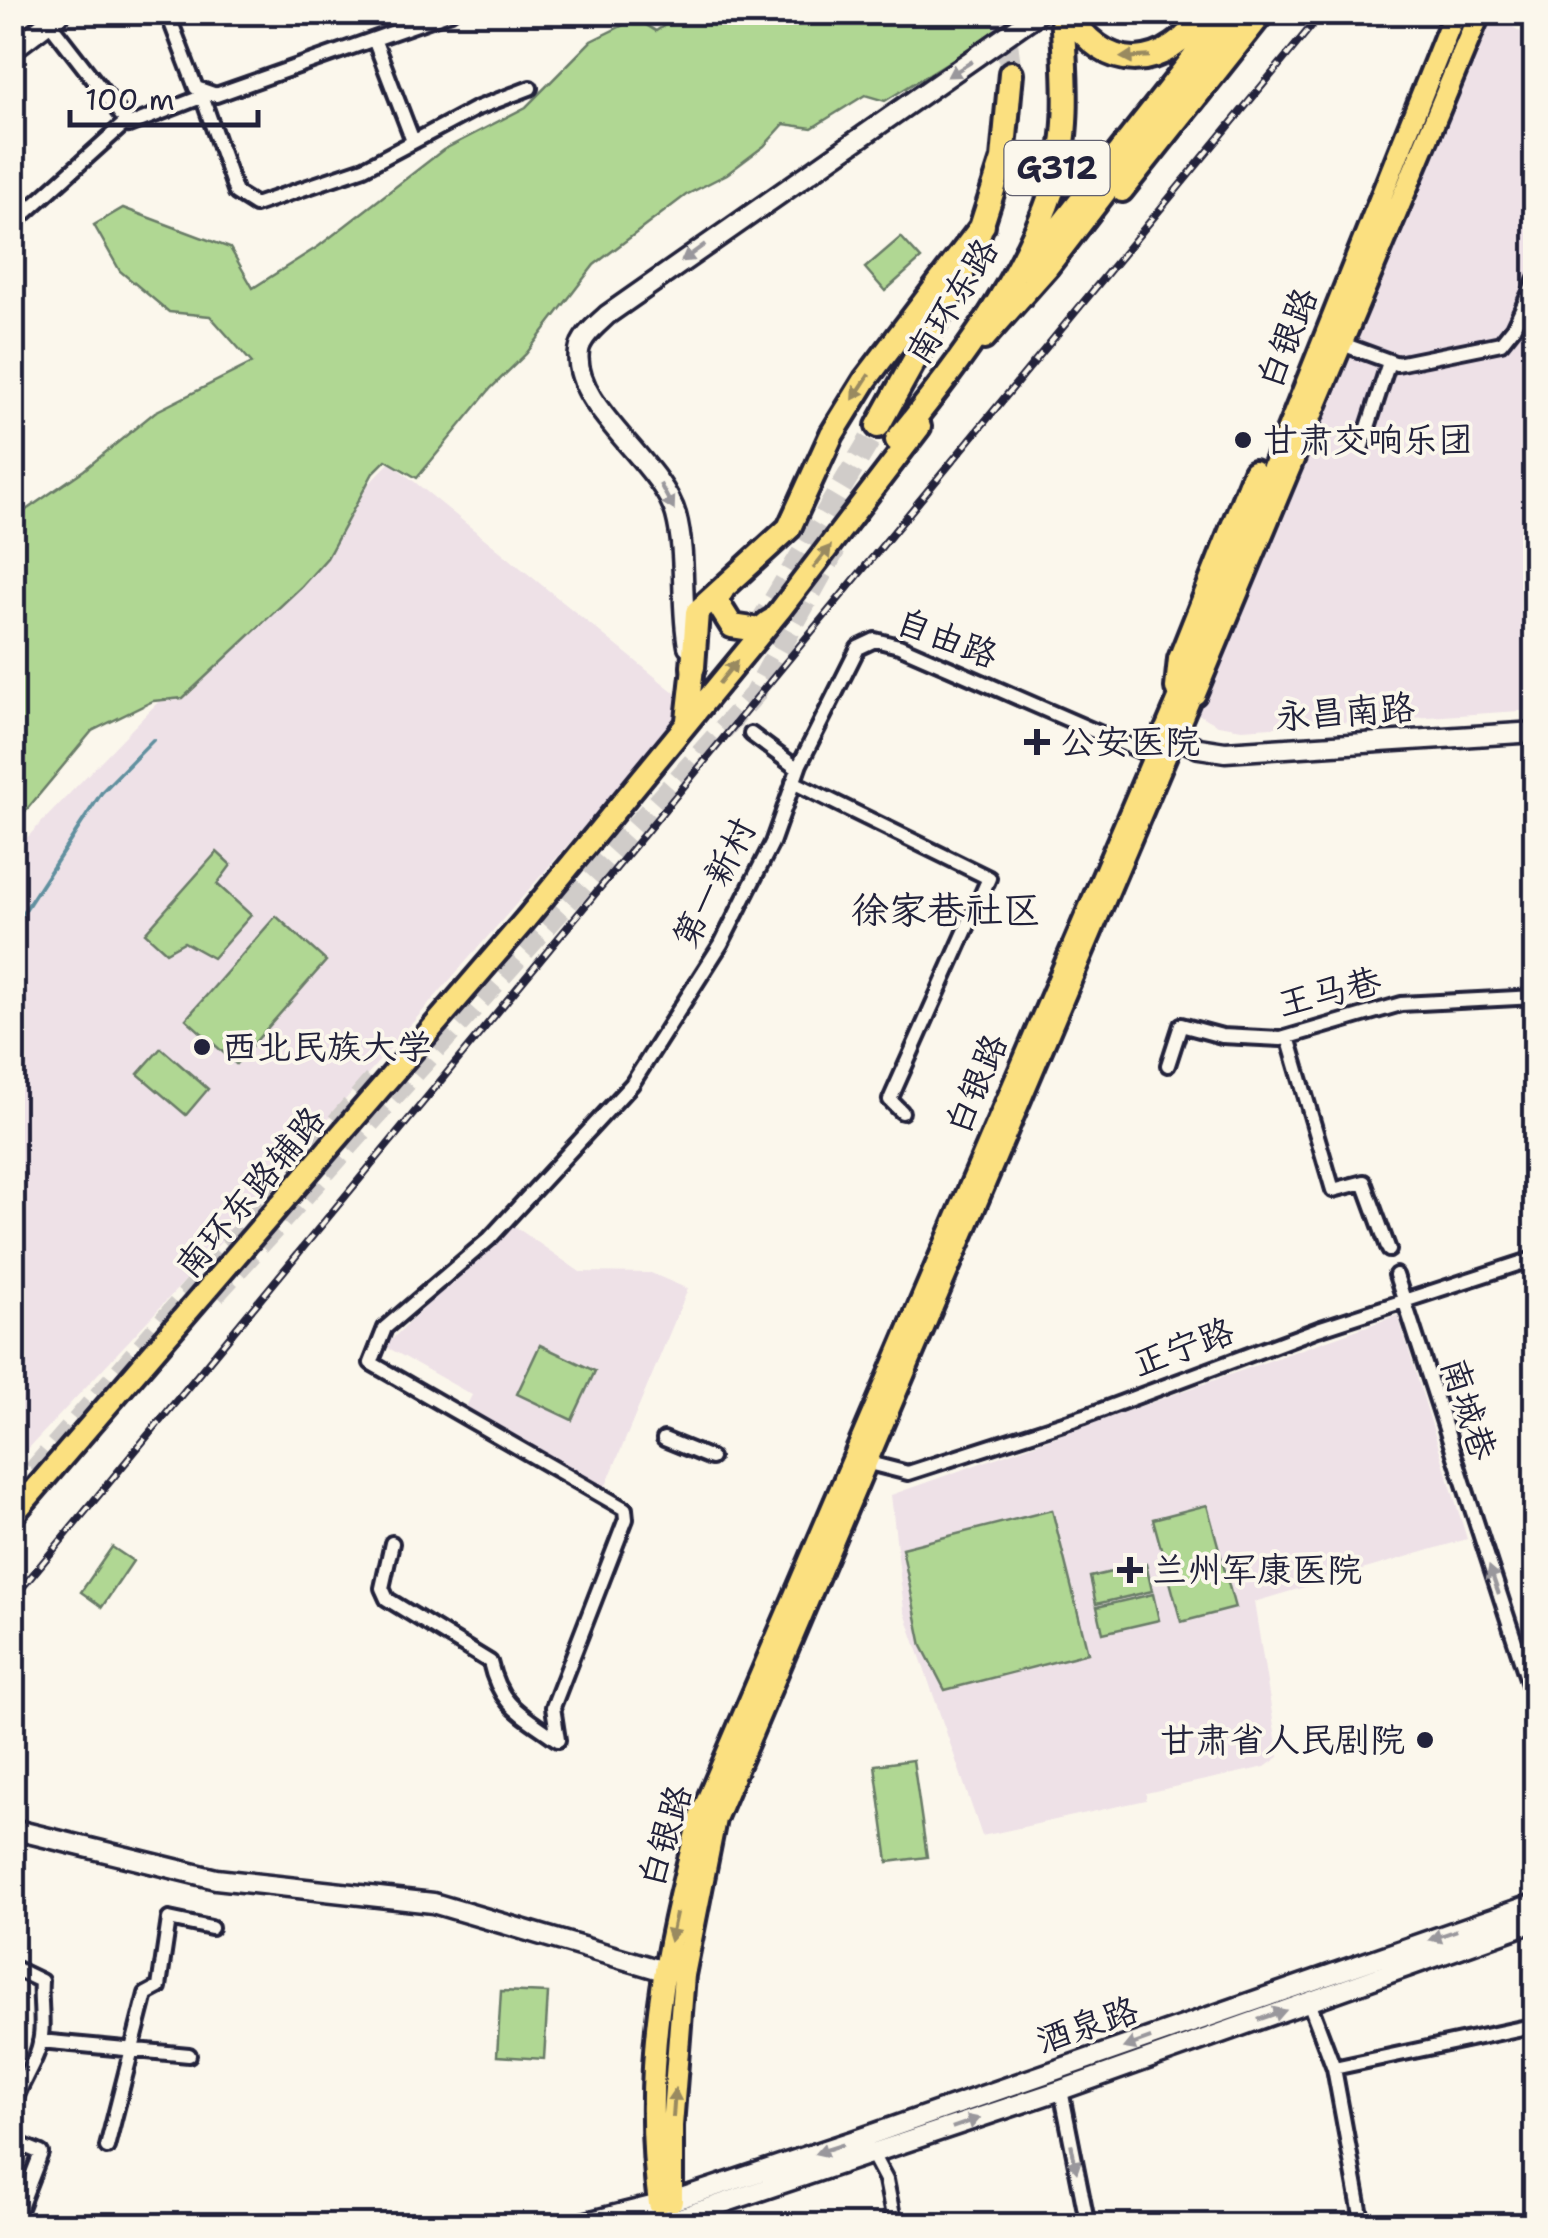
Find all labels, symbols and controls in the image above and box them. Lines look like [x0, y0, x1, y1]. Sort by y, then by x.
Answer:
one-way arrow [1119, 49, 1150, 65]
one-way arrow [947, 59, 974, 77]
scale bar [70, 65, 258, 127]
text: 100 m [85, 79, 175, 120]
road number: G312 [1004, 141, 1110, 195]
street label: 南环东路 [895, 229, 1009, 373]
one-way arrow [680, 243, 706, 263]
street label: 白银路 [1245, 280, 1328, 395]
one-way arrow [853, 373, 871, 400]
place label: 甘肃交响乐团 [1263, 416, 1473, 463]
marker: 甘肃交响乐团 [1232, 429, 1254, 451]
one-way arrow [658, 482, 675, 511]
one-way arrow [811, 544, 832, 569]
street label: 自由路 [890, 597, 1005, 678]
one-way arrow [717, 659, 738, 685]
street label: 永昌南路 [1273, 683, 1416, 740]
place label: 公安医院 [1060, 718, 1200, 765]
marker: 公安医院 [1024, 729, 1050, 755]
street label: 第一新村 [661, 810, 766, 956]
district label: 徐家巷社区 [851, 884, 1041, 935]
street label: 王马巷 [1272, 956, 1386, 1027]
place label: 西北民族大学 [222, 1023, 432, 1070]
street label: 白银路 [933, 1026, 1018, 1141]
marker: 西北民族大学 [191, 1036, 213, 1058]
street label: 南环东路辅路 [164, 1096, 335, 1287]
street label: 正宁路 [1125, 1306, 1240, 1387]
street label: 南城巷 [1431, 1352, 1508, 1466]
place label: 兰州军康医院 [1152, 1546, 1362, 1593]
marker: 兰州军康医院 [1117, 1557, 1143, 1583]
one-way arrow [1485, 1565, 1500, 1595]
place label: 甘肃省人民剧院 [1160, 1716, 1405, 1763]
marker: 甘肃省人民剧院 [1414, 1729, 1436, 1751]
street label: 白银路 [627, 1779, 702, 1893]
one-way arrow [665, 1912, 681, 1943]
one-way arrow [1428, 1928, 1458, 1943]
street label: 酒泉路 [1030, 1985, 1144, 2064]
one-way arrow [1258, 2007, 1288, 2022]
one-way arrow [1121, 2036, 1151, 2051]
one-way arrow [666, 2087, 682, 2119]
one-way arrow [951, 2115, 981, 2130]
one-way arrow [814, 2142, 844, 2157]
one-way arrow [1067, 2143, 1083, 2174]

